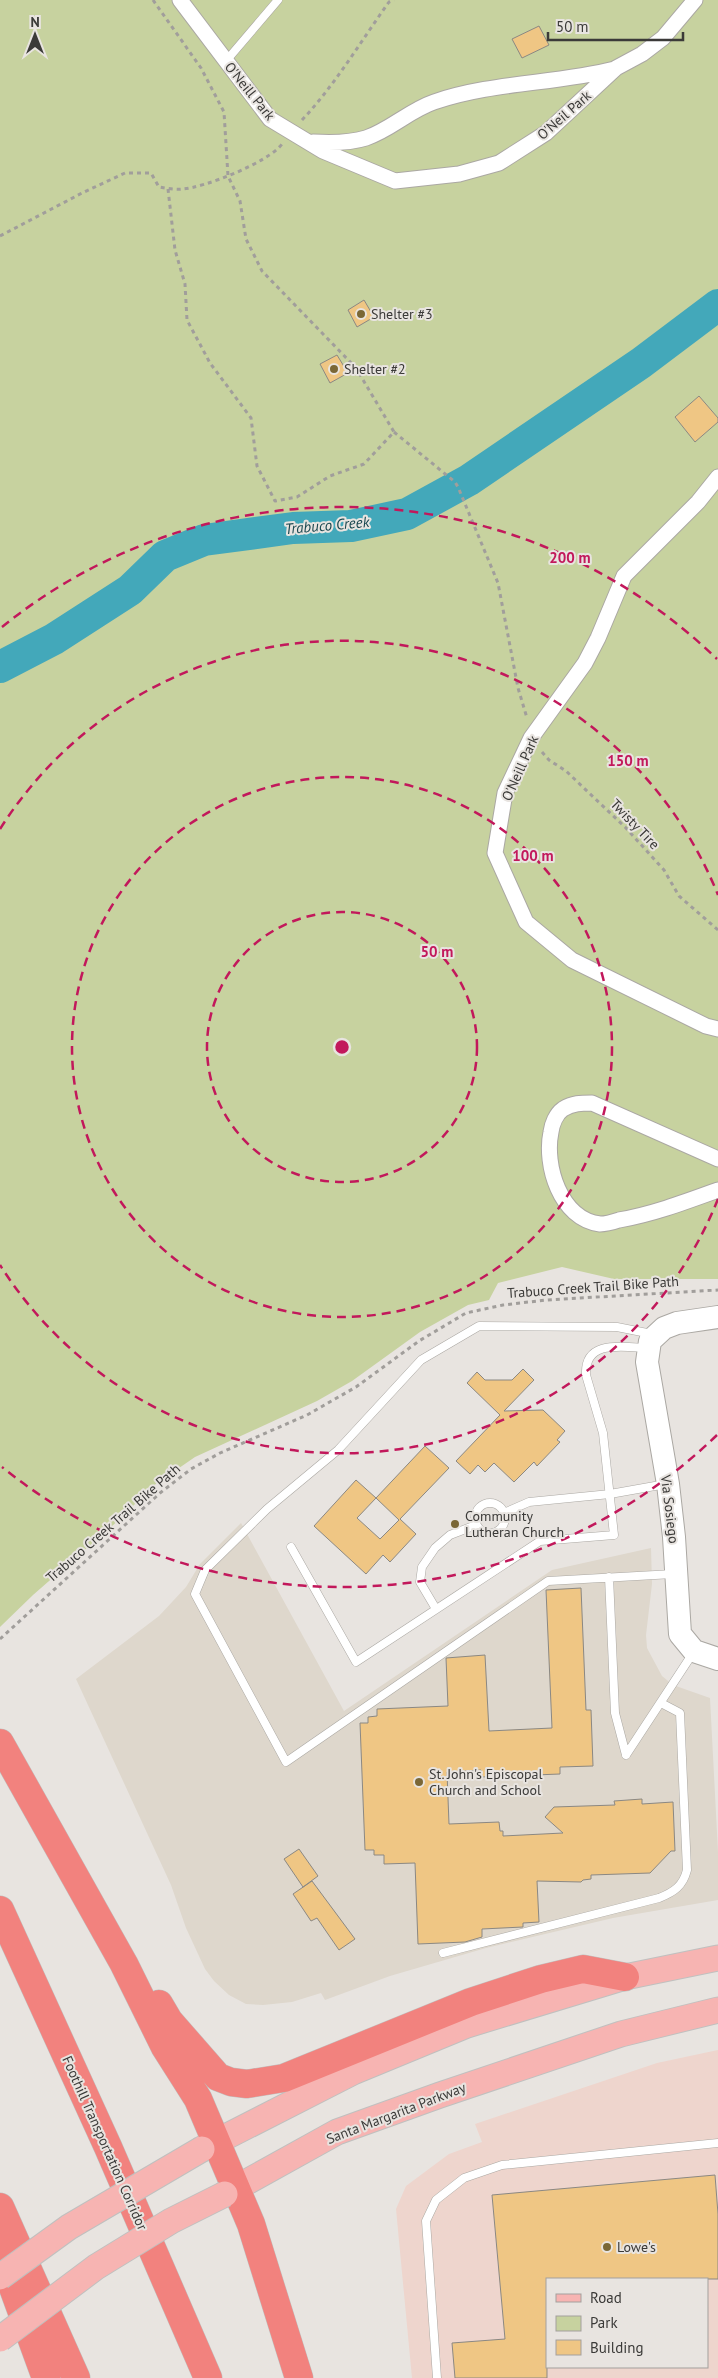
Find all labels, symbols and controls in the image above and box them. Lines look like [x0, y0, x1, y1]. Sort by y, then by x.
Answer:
north arrow [10, 10, 60, 60]
scale bar [548, 10, 683, 42]
text: N [30, 13, 40, 31]
text: 50 m [556, 17, 589, 36]
street label: O'Neill Park [221, 58, 279, 124]
street label: O'Neil Park [533, 86, 595, 143]
place label: Shelter #3 [371, 305, 433, 323]
marker: Shelter #3 [355, 308, 367, 320]
place label: Shelter #2 [344, 360, 406, 378]
marker: Shelter #2 [328, 363, 340, 375]
water label: Trabuco Creek [284, 512, 371, 538]
text: 200 m [549, 548, 591, 567]
street label: O'Neill Park [498, 732, 543, 804]
text: 150 m [607, 751, 649, 770]
street label: Twisty Tire [607, 795, 663, 853]
text: 100 m [512, 846, 554, 865]
text: 50 m [421, 942, 453, 961]
centre of rings [333, 1038, 351, 1056]
street label: Trabuco Creek Trail Bike Path [507, 1272, 679, 1302]
street label: Trabuco Creek Trail Bike Path [42, 1460, 184, 1586]
street label: Via Sosiego [657, 1473, 683, 1544]
place label: Community Lutheran Church [465, 1507, 564, 1541]
marker: Community Lutheran Church [449, 1518, 461, 1530]
place label: St. John's Episcopal Church and School [429, 1765, 543, 1799]
marker: St. John's Episcopal Church and School [413, 1776, 425, 1788]
street label: Foothill Transportation Corridor [58, 2053, 152, 2233]
street label: Santa Margarita Parkway [324, 2078, 469, 2148]
place label: Lowe's [617, 2238, 656, 2256]
marker: Lowe's [601, 2241, 613, 2253]
legend [546, 2278, 708, 2368]
text: Road [590, 2288, 622, 2307]
text: Park [590, 2313, 618, 2332]
text: Building [590, 2338, 644, 2357]

